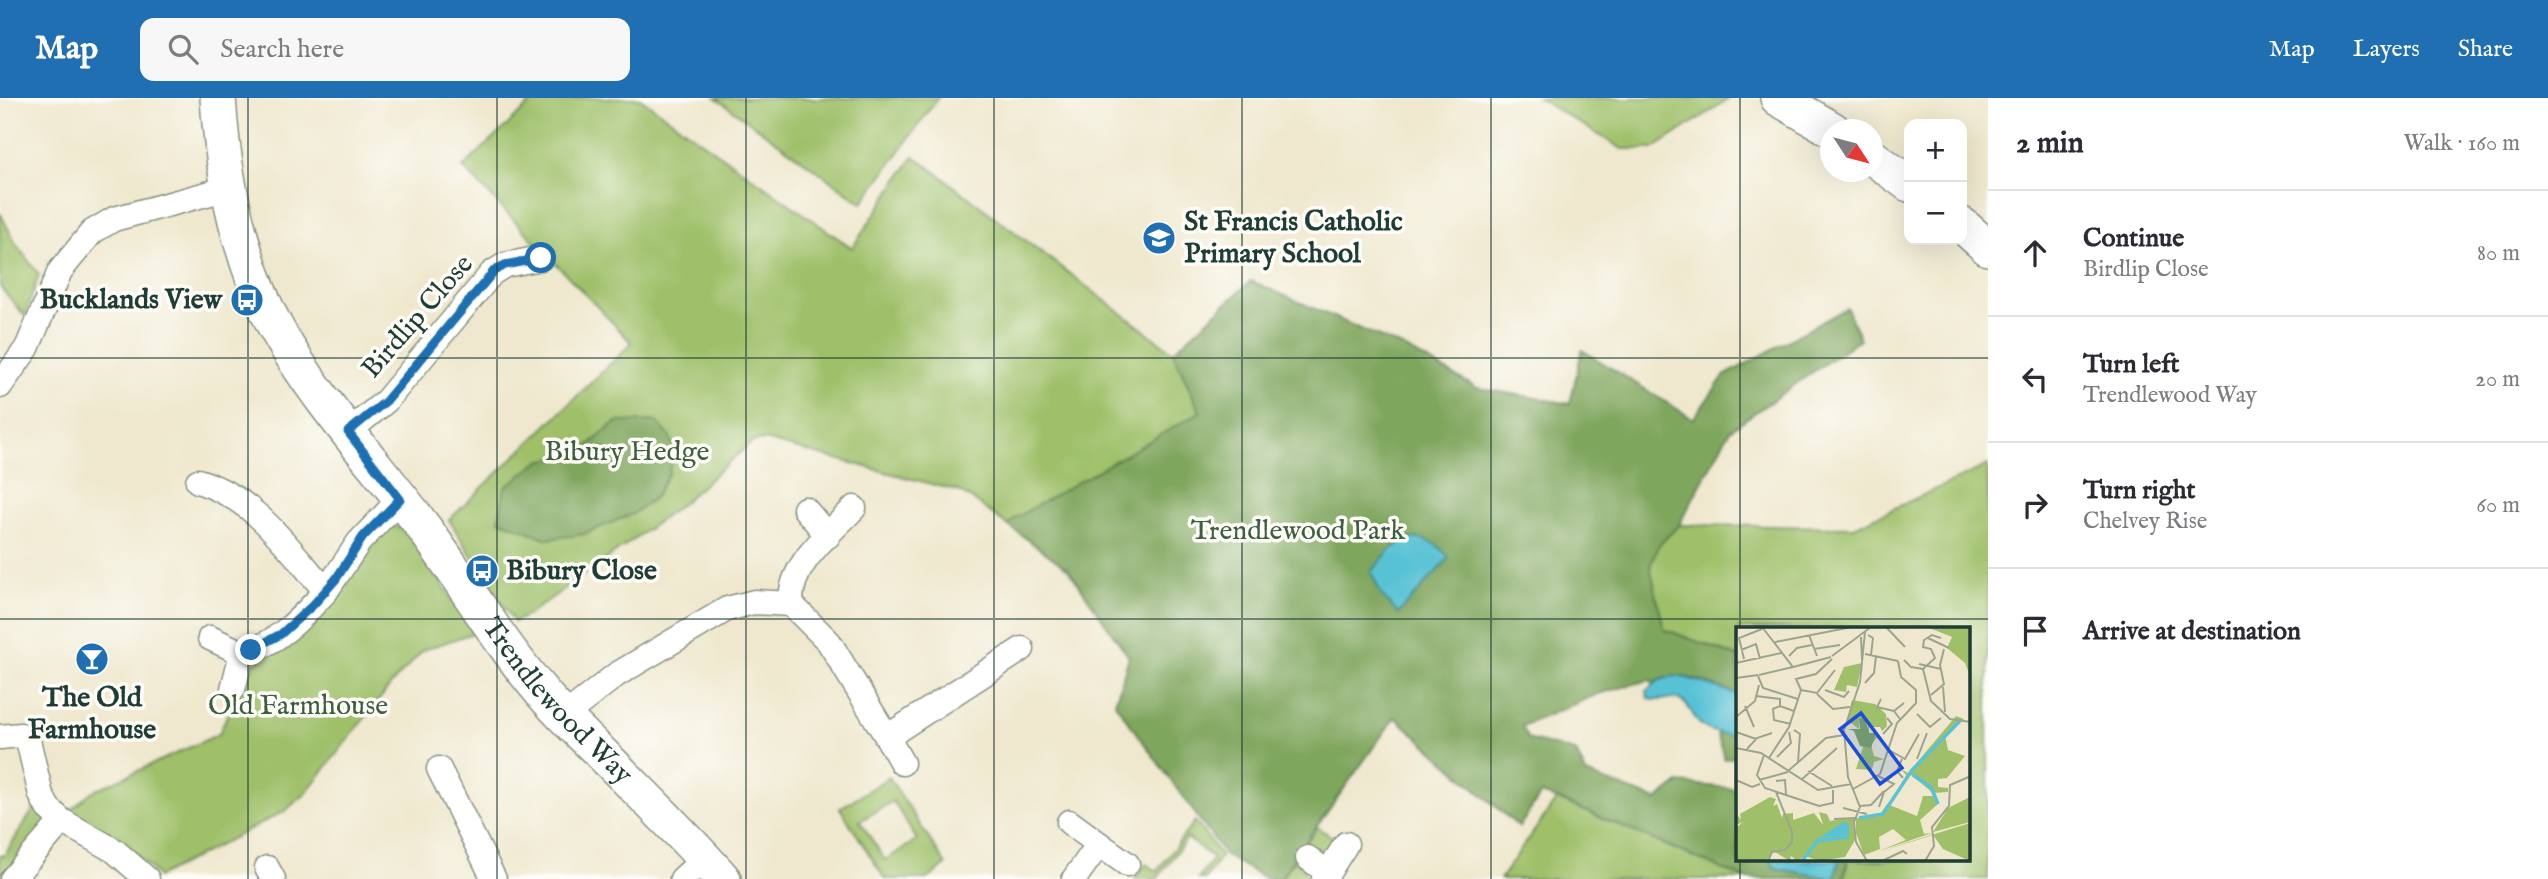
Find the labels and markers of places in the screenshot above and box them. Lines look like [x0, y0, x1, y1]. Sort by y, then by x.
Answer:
place label: St Francis Catholic Primary School [1184, 205, 1403, 272]
school or university icon: St Francis Catholic Primary School [1140, 219, 1178, 257]
bus stop icon: Bucklands View [228, 281, 266, 319]
place label: Bucklands View [39, 283, 224, 318]
bus stop icon: Bibury Close [463, 552, 501, 590]
place label: Bibury Close [506, 554, 657, 589]
bar icon: The Old Farmhouse [73, 640, 111, 678]
place label: The Old Farmhouse [28, 681, 156, 748]

